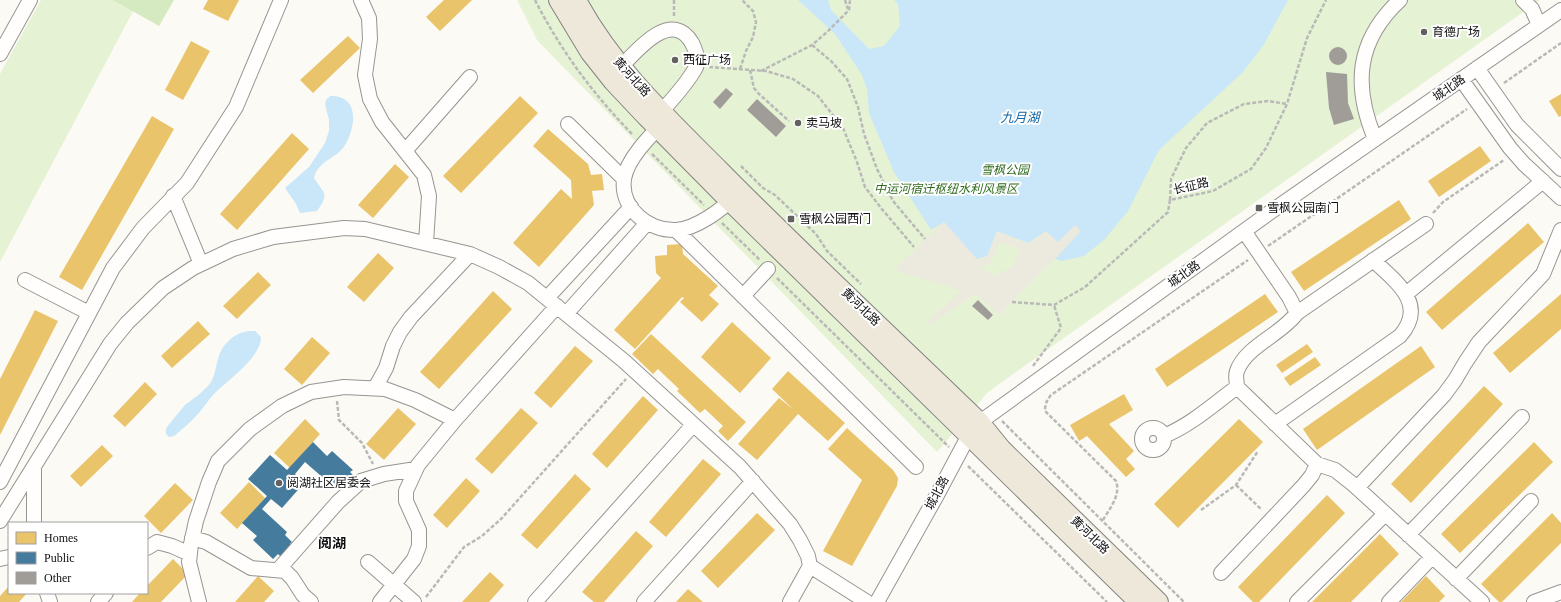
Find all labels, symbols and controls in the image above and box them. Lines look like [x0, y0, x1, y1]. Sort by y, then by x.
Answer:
place label: 育德广场 [1432, 25, 1480, 39]
marker: 育德广场 [1419, 27, 1429, 37]
place label: 西征广场 [683, 53, 731, 67]
street label: 黄河北路 [611, 54, 653, 100]
marker: 西征广场 [670, 55, 680, 65]
street label: 城北路 [1430, 72, 1468, 104]
water label: 九月湖 [1000, 110, 1041, 125]
place label: 卖马坡 [806, 116, 842, 130]
marker: 卖马坡 [793, 118, 803, 128]
park label: 雪枫公园 [981, 163, 1031, 177]
street label: 长征路 [1172, 175, 1210, 197]
park label: 中运河宿迁枢纽水利风景区 [874, 182, 1020, 196]
place label: 雪枫公园南门 [1267, 201, 1339, 215]
marker: 雪枫公园南门 [1254, 203, 1264, 213]
place label: 雪枫公园西门 [799, 212, 871, 226]
marker: 雪枫公园西门 [786, 214, 796, 224]
street label: 城北路 [1165, 258, 1203, 290]
street label: 黄河北路 [839, 285, 883, 329]
street label: 城北路 [922, 474, 952, 512]
place label: 阅湖社区居委会 [287, 476, 371, 490]
marker: 阅湖社区居委会 [274, 478, 284, 488]
street label: 黄河北路 [1068, 513, 1112, 557]
legend [8, 522, 148, 594]
text: Homes [44, 531, 78, 545]
district label: 阅湖 [318, 536, 346, 551]
text: Public [44, 551, 75, 565]
text: Other [44, 571, 71, 585]

